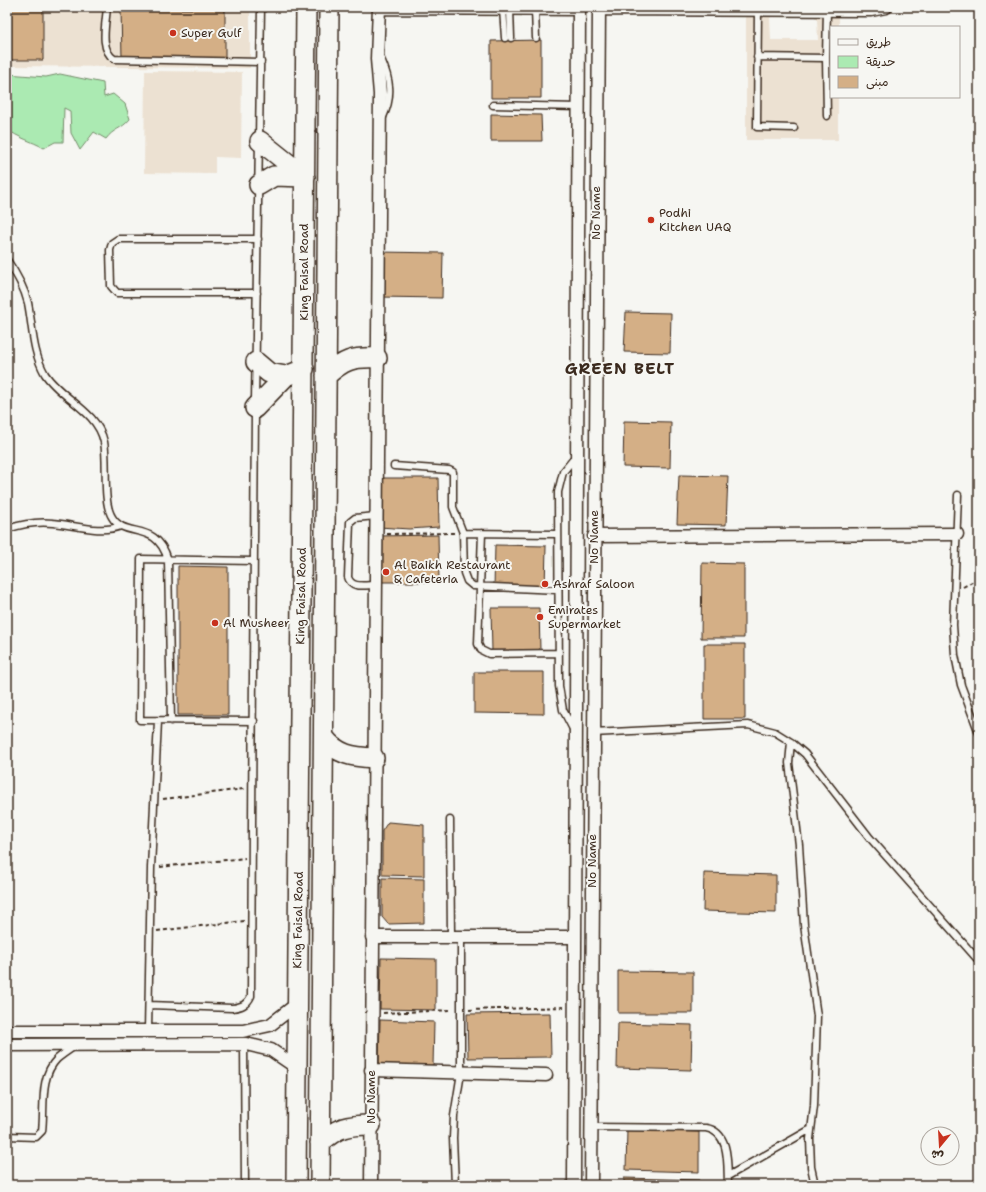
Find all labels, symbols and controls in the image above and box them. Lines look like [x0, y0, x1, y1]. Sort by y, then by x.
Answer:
place label: Super Gulf [181, 25, 242, 41]
legend [830, 26, 960, 98]
marker: Super Gulf [168, 28, 178, 38]
text: طريق [866, 34, 891, 50]
text: حديقة [866, 54, 895, 70]
text: مبنى [866, 74, 889, 90]
street label: No Name [588, 186, 604, 240]
place label: Podhi Kitchen UAQ [659, 205, 731, 235]
marker: Podhi Kitchen UAQ [646, 215, 656, 225]
street label: King Faisal Road [296, 223, 312, 321]
district label: GREEN BELT [565, 358, 675, 379]
street label: No Name [586, 510, 602, 564]
street label: King Faisal Road [292, 547, 310, 645]
place label: Al Baikh Restaurant & Cafeteria [394, 557, 510, 587]
marker: Al Baikh Restaurant & Cafeteria [381, 567, 391, 577]
place label: Ashraf Saloon [553, 576, 635, 592]
marker: Ashraf Saloon [540, 579, 550, 589]
place label: Emirates Supermarket [548, 602, 621, 632]
marker: Emirates Supermarket [535, 612, 545, 622]
place label: Al Musheer [223, 615, 290, 631]
marker: Al Musheer [210, 618, 220, 628]
street label: No Name [584, 834, 600, 888]
street label: King Faisal Road [289, 871, 307, 969]
street label: No Name [363, 1070, 379, 1124]
north arrow [920, 1126, 960, 1166]
text: ش [929, 1146, 945, 1164]

